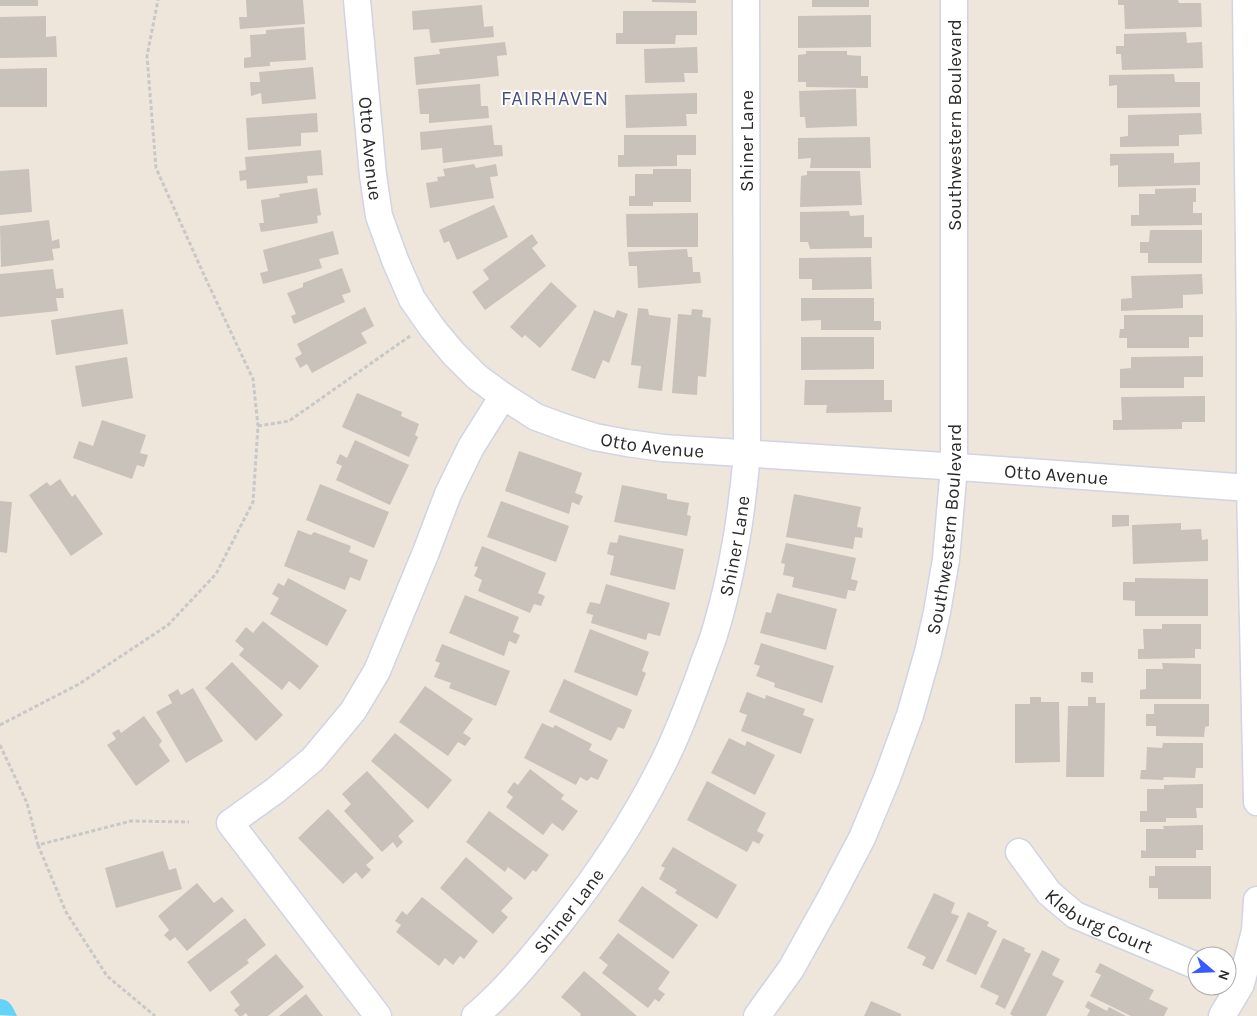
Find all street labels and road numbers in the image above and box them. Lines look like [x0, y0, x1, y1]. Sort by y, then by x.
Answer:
street label: Southwestern Boulevard [944, 19, 966, 231]
street label: Shiner Lane [736, 90, 758, 192]
street label: Otto Avenue [354, 96, 387, 202]
street label: Southwestern Boulevard [922, 424, 966, 637]
street label: Otto Avenue [599, 428, 705, 463]
street label: Otto Avenue [1004, 460, 1109, 490]
street label: Shiner Lane [715, 495, 755, 599]
street label: Shiner Lane [529, 864, 609, 958]
street label: Kleburg Court [1040, 885, 1156, 958]

